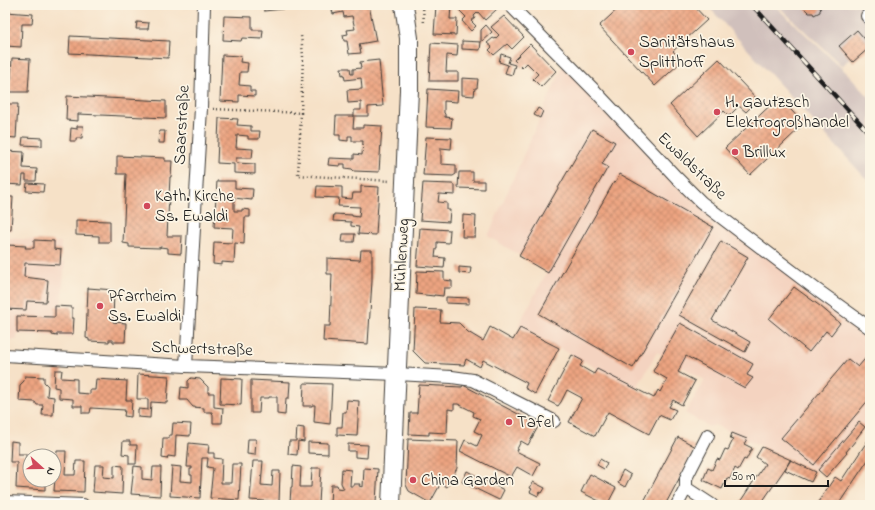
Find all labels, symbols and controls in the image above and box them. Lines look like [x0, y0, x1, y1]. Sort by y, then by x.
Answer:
place label: Sanitätshaus Splitthoff [639, 30, 735, 75]
marker: Sanitätshaus Splitthoff [626, 47, 636, 57]
street label: Saarstraße [167, 84, 197, 166]
place label: H. Gautzsch Elektrogroßhandel [725, 90, 849, 137]
marker: H. Gautzsch Elektrogroßhandel [712, 107, 722, 117]
street label: Ewaldstraße [652, 126, 733, 206]
place label: Brillux [742, 140, 786, 165]
marker: Brillux [730, 147, 740, 157]
place label: Kath. Kirche Ss. Ewaldi [155, 184, 234, 229]
marker: Kath. Kirche Ss. Ewaldi [142, 201, 152, 211]
street label: Mühlenweg [388, 218, 418, 292]
place label: Pfarrheim Ss. Ewaldi [108, 284, 181, 329]
marker: Pfarrheim Ss. Ewaldi [95, 301, 105, 311]
street label: Schwertstraße [151, 335, 254, 363]
place label: Tafel [517, 410, 554, 435]
marker: Tafel [504, 417, 514, 427]
north arrow [22, 448, 62, 488]
scale bar [725, 462, 828, 488]
text: N [42, 465, 59, 478]
place label: China Garden [421, 468, 514, 493]
text: 50 m [731, 468, 755, 486]
marker: China Garden [408, 475, 418, 485]

